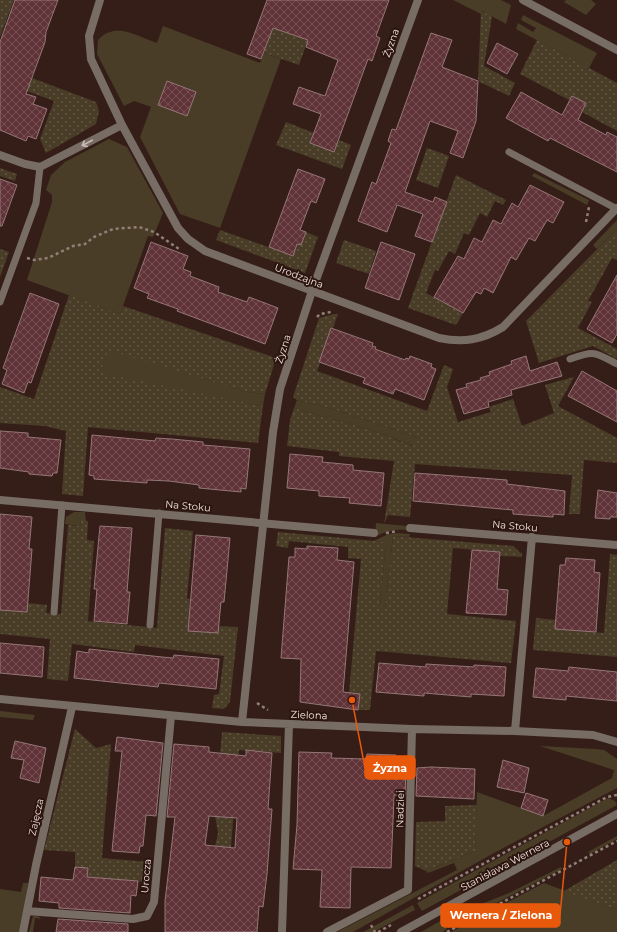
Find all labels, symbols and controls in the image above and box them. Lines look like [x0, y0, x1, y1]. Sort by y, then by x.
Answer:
street label: Żyzna [380, 27, 402, 59]
one-way arrow [81, 140, 93, 148]
street label: Urodzajna [273, 261, 325, 291]
street label: Żyzna [272, 333, 294, 365]
street label: Na Stoku [165, 498, 211, 514]
street label: Na Stoku [492, 518, 538, 534]
street label: Zielona [290, 708, 328, 722]
callout: Żyzna [365, 756, 415, 779]
text: Żyzna [373, 761, 407, 775]
street label: Nadziei [393, 790, 407, 828]
street label: Zajęcza [25, 797, 47, 837]
street label: Stanisława Wernera [458, 836, 552, 894]
street label: Urocza [138, 858, 154, 894]
callout: Wernera / Zielona [441, 904, 560, 927]
text: Wernera / Zielona [450, 908, 553, 922]

